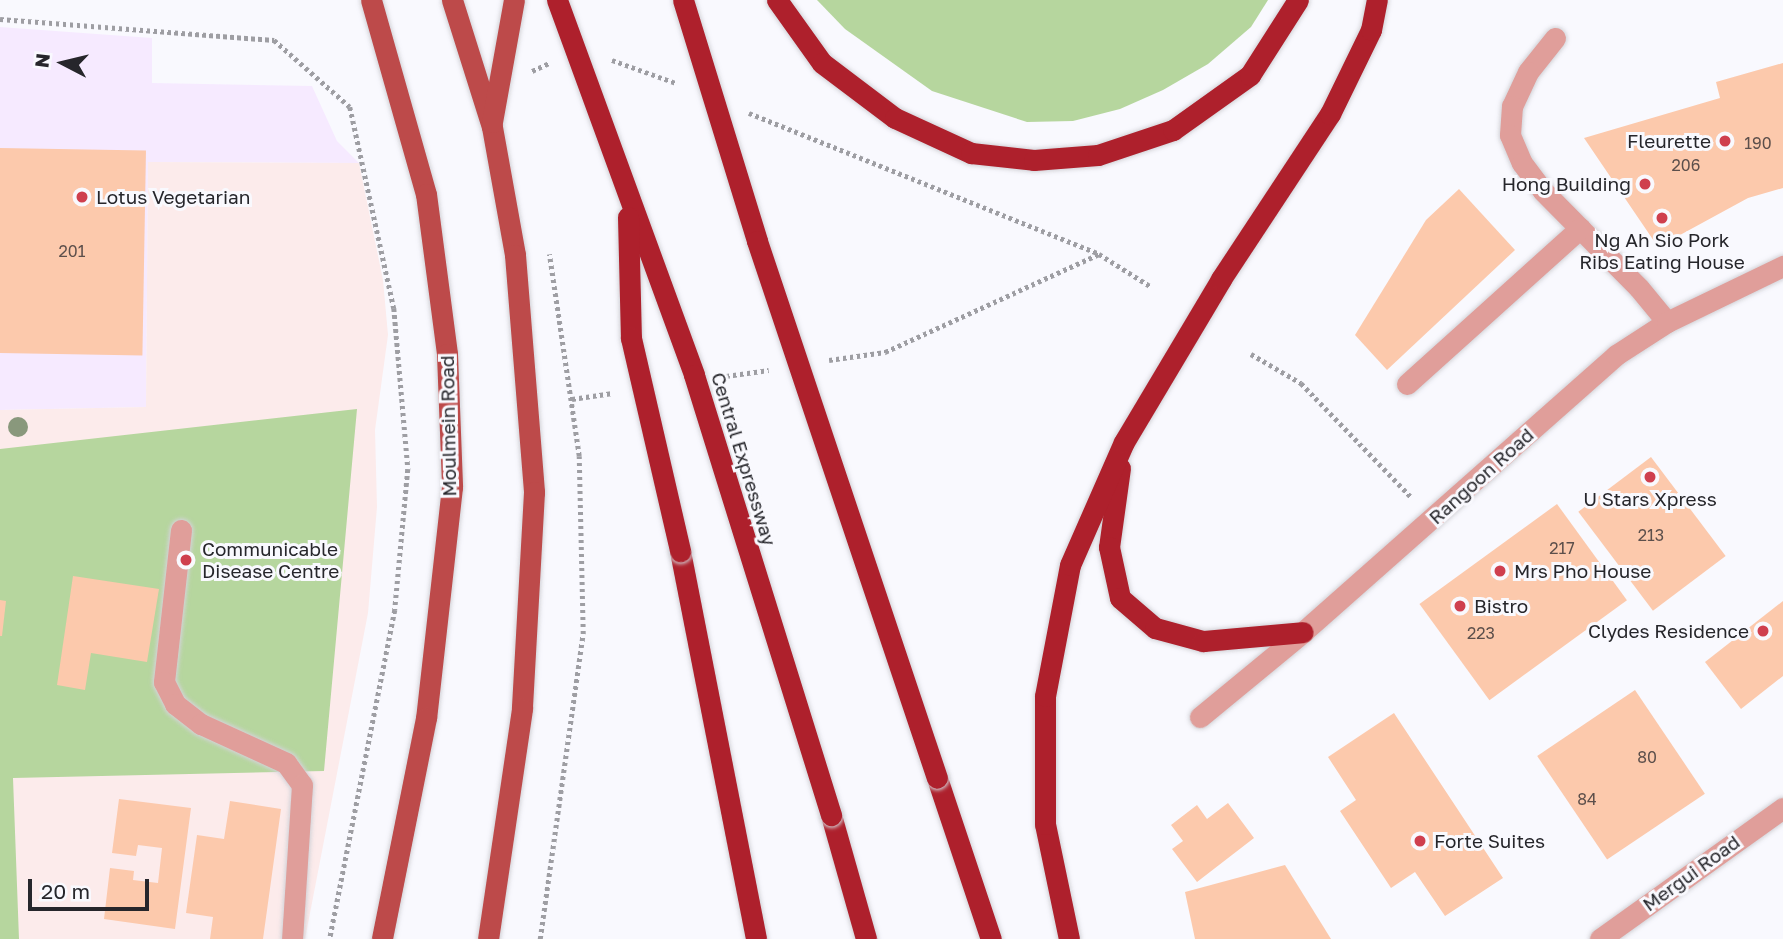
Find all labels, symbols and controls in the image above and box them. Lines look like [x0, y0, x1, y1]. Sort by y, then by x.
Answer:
north arrow [28, 28, 98, 98]
text: N [29, 52, 54, 69]
place label: Fleurette [1627, 130, 1711, 152]
marker: Fleurette [1717, 133, 1733, 149]
house number: 190 [1744, 133, 1772, 153]
house number: 206 [1672, 155, 1700, 175]
place label: Hong Building [1502, 173, 1631, 195]
marker: Hong Building [1637, 176, 1653, 192]
place label: Lotus Vegetarian [96, 186, 251, 208]
marker: Lotus Vegetarian [74, 189, 90, 205]
marker: Ng Ah Sio Pork Ribs Eating House [1654, 210, 1670, 226]
place label: Ng Ah Sio Pork Ribs Eating House [1579, 229, 1745, 273]
house number: 201 [59, 241, 85, 261]
street label: Moulmein Road [435, 355, 461, 497]
street label: Central Expressway [707, 370, 781, 548]
street label: Rangoon Road [1424, 423, 1538, 529]
marker: U Stars Xpress [1642, 469, 1658, 485]
place label: U Stars Xpress [1583, 488, 1717, 510]
house number: 213 [1638, 525, 1664, 545]
place label: Communicable Disease Centre [202, 538, 339, 582]
house number: 217 [1549, 538, 1575, 558]
marker: Communicable Disease Centre [176, 550, 196, 570]
place label: Mrs Pho House [1514, 560, 1651, 582]
marker: Mrs Pho House [1492, 563, 1508, 579]
place label: Bistro [1474, 595, 1528, 617]
marker: Bistro [1452, 598, 1468, 614]
place label: Clydes Residence [1588, 620, 1749, 642]
house number: 223 [1467, 623, 1495, 643]
marker: Clydes Residence [1755, 623, 1771, 639]
house number: 80 [1637, 747, 1657, 767]
house number: 84 [1577, 789, 1597, 809]
place label: Forte Suites [1434, 830, 1545, 852]
street label: Mergui Road [1638, 830, 1744, 916]
marker: Forte Suites [1412, 833, 1428, 849]
scale bar [32, 866, 152, 910]
text: 20 m [41, 878, 90, 904]

